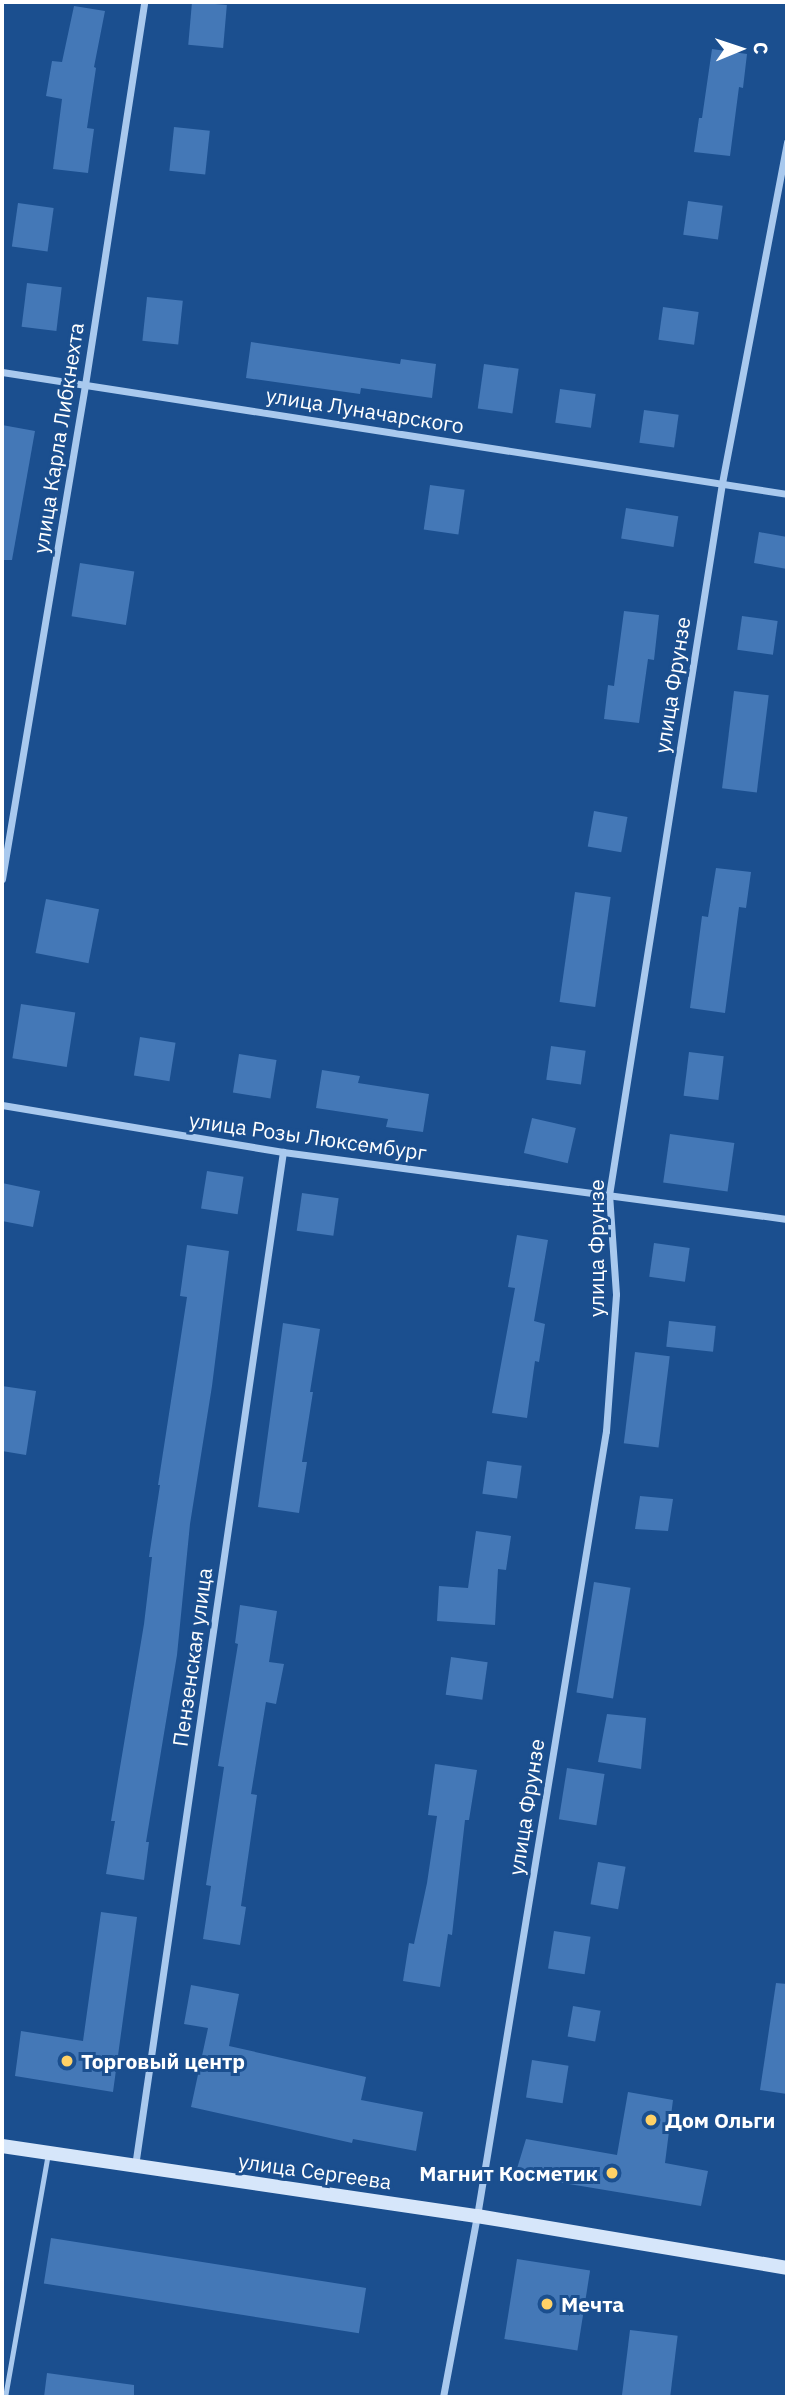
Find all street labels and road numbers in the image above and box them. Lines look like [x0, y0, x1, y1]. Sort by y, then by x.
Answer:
street label: улица Карла Либкнехта [27, 321, 89, 555]
street label: улица Луначарского [264, 382, 466, 438]
street label: улица Фрунзе [649, 615, 695, 755]
street label: улица Розы Люксембург [188, 1107, 428, 1165]
street label: улица Фрунзе [583, 1179, 609, 1317]
street label: Пензенская улица [167, 1566, 217, 1748]
street label: улица Фрунзе [503, 1737, 549, 1877]
street label: улица Сергеева [237, 2148, 393, 2194]

